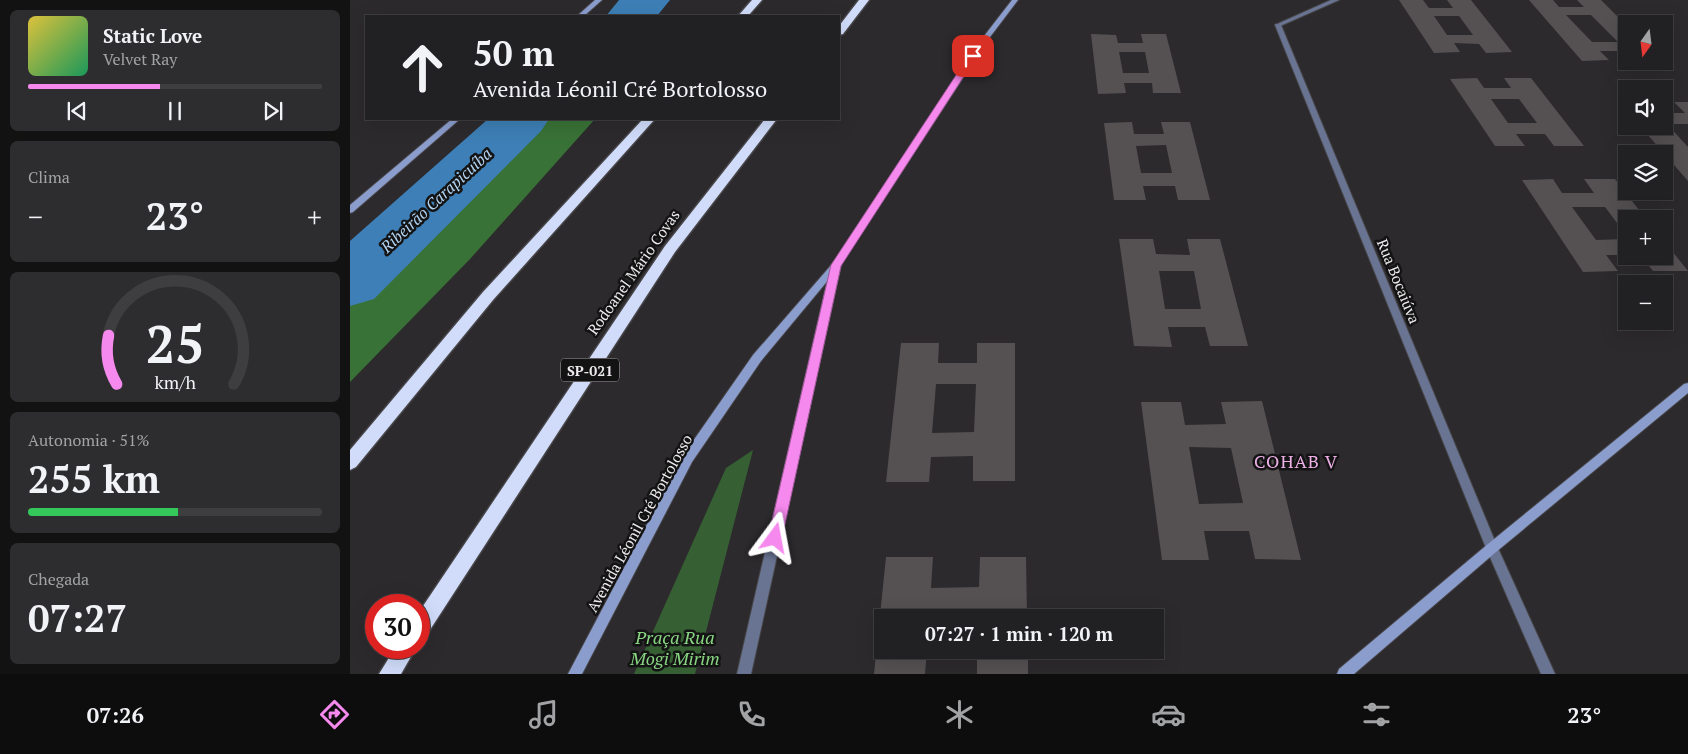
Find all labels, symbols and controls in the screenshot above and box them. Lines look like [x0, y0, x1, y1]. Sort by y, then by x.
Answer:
north arrow [1618, 15, 1672, 70]
map controls [1618, 15, 1673, 330]
text: Static Love [103, 23, 202, 48]
text: 50 m [473, 30, 554, 76]
icon: ahead [390, 35, 455, 100]
pin [952, 35, 994, 77]
icon: arrive [959, 42, 987, 70]
text: Velvet Ray [103, 48, 177, 70]
text: Avenida Léonil Cré Bortolosso [473, 74, 767, 103]
button: sound [1618, 80, 1673, 135]
icon: previous [63, 97, 91, 125]
icon: pause [161, 97, 189, 125]
icon: next [259, 97, 287, 125]
water label: Ribeirão Carapicuíba [375, 143, 496, 258]
button: layers [1618, 145, 1673, 200]
text: Clima [28, 166, 70, 188]
text: 23° [146, 191, 204, 241]
text: − [28, 198, 43, 235]
text: + [307, 198, 322, 235]
street label: Rodoanel Mário Covas [582, 206, 684, 338]
button: + [1618, 210, 1673, 265]
street label: Rua Bocaiúva [1373, 236, 1425, 327]
button: − [1618, 275, 1673, 330]
text: 25 [146, 309, 204, 378]
road number: SP-021 [561, 358, 619, 382]
text: km/h [154, 370, 196, 394]
text: Autonomia · 51% [28, 429, 150, 451]
street label: Avenida Léonil Cré Bortolosso [582, 430, 696, 616]
district label: COHAB V [1254, 449, 1338, 473]
text: 255 km [28, 454, 160, 504]
position arrow [748, 511, 800, 563]
text: Chegada [28, 568, 89, 590]
text: 07:27 [28, 593, 127, 643]
speed limit sign: 30 [365, 594, 430, 659]
text: 07:27 · 1 min · 120 m [925, 621, 1113, 646]
park label: Praça Rua Mogi Mirim [629, 625, 720, 670]
icon: directions [317, 697, 352, 732]
icon: music [526, 697, 561, 732]
icon: phone [734, 697, 769, 732]
icon: climate [942, 697, 977, 732]
icon: car [1151, 697, 1186, 732]
icon: filters [1359, 697, 1394, 732]
text: 07:26 [87, 700, 144, 729]
text: 23° [1567, 700, 1601, 729]

